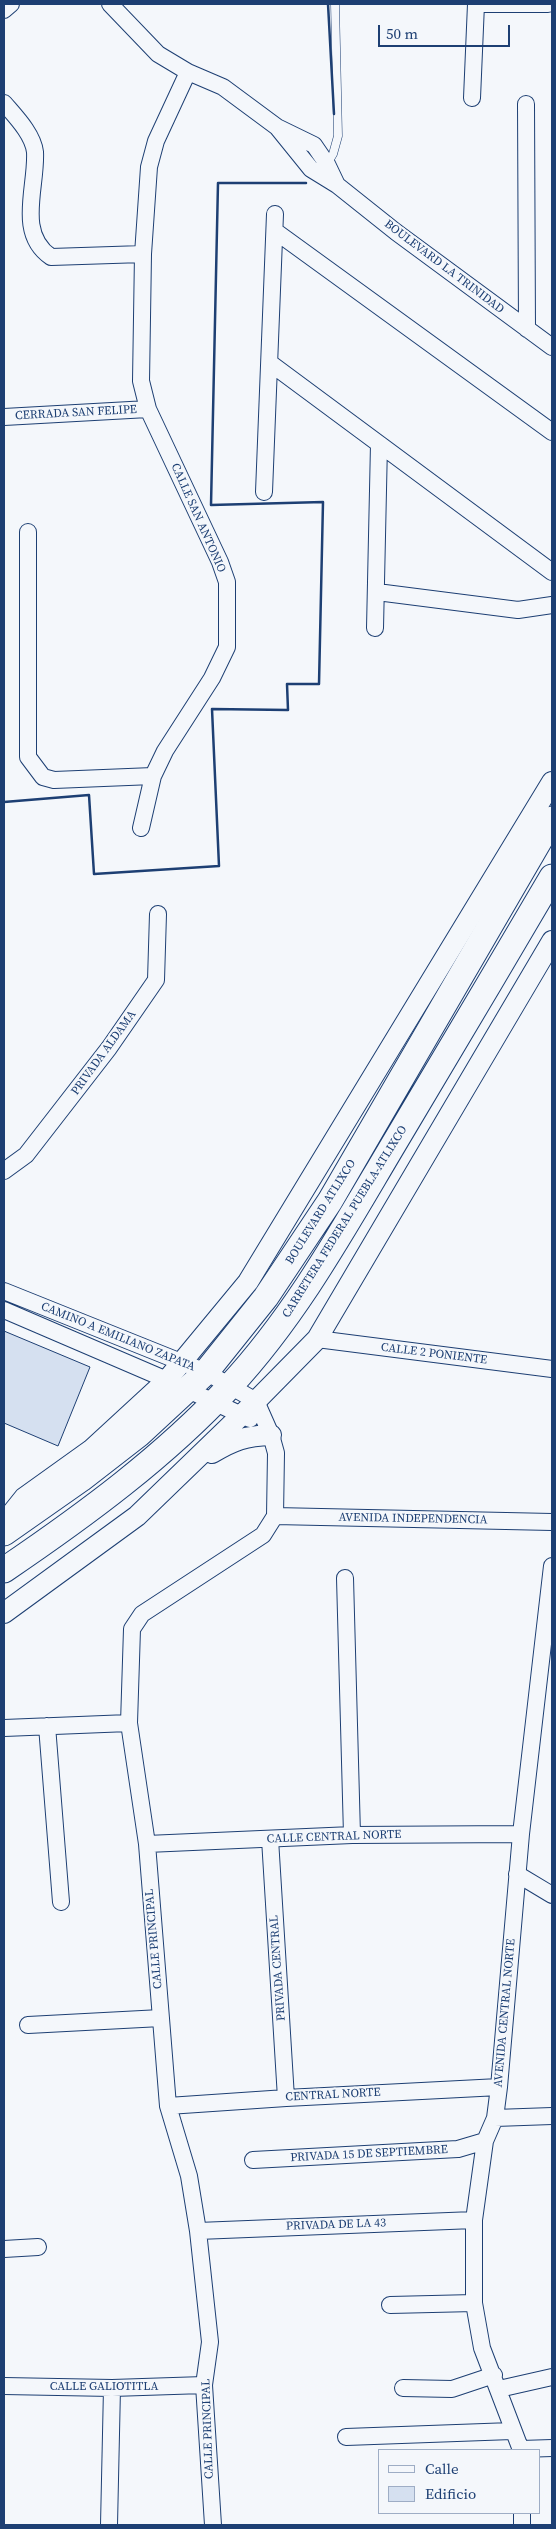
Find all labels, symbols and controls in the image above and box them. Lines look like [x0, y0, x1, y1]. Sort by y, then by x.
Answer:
scale bar [381, 15, 514, 47]
text: 50 m [386, 23, 418, 44]
street label: BOULEVARD LA TRINIDAD [381, 217, 507, 317]
street label: CERRADA SAN FELIPE [15, 403, 137, 423]
street label: CALLE SAN ANTONIO [167, 461, 229, 575]
street label: PRIVADA ALDAMA [68, 1008, 140, 1098]
street label: CARRETERA FEDERAL PUEBLA-ATLIXCO [280, 1123, 410, 1321]
street label: BOULEVARD ATLIXCO [283, 1157, 359, 1267]
street label: CAMINO A EMILIANO ZAPATA [39, 1299, 197, 1375]
street label: CALLE 2 PONIENTE [380, 1340, 488, 1368]
street label: AVENIDA INDEPENDENCIA [338, 1511, 488, 1527]
street label: CALLE CENTRAL NORTE [266, 1827, 402, 1847]
street label: CALLE PRINCIPAL [142, 1888, 166, 1990]
street label: PRIVADA CENTRAL [267, 1915, 289, 2021]
street label: AVENIDA CENTRAL NORTE [491, 1938, 519, 2088]
street label: CENTRAL NORTE [285, 2085, 381, 2105]
street label: PRIVADA 15 DE SEPTIEMBRE [290, 2143, 448, 2165]
street label: PRIVADA DE LA 43 [286, 2216, 386, 2234]
street label: CALLE PRINCIPAL [199, 2379, 217, 2479]
street label: CALLE GALIOTITLA [50, 2380, 158, 2394]
legend [378, 2449, 541, 2514]
text: Calle [425, 2458, 459, 2479]
text: Edificio [425, 2483, 476, 2504]

